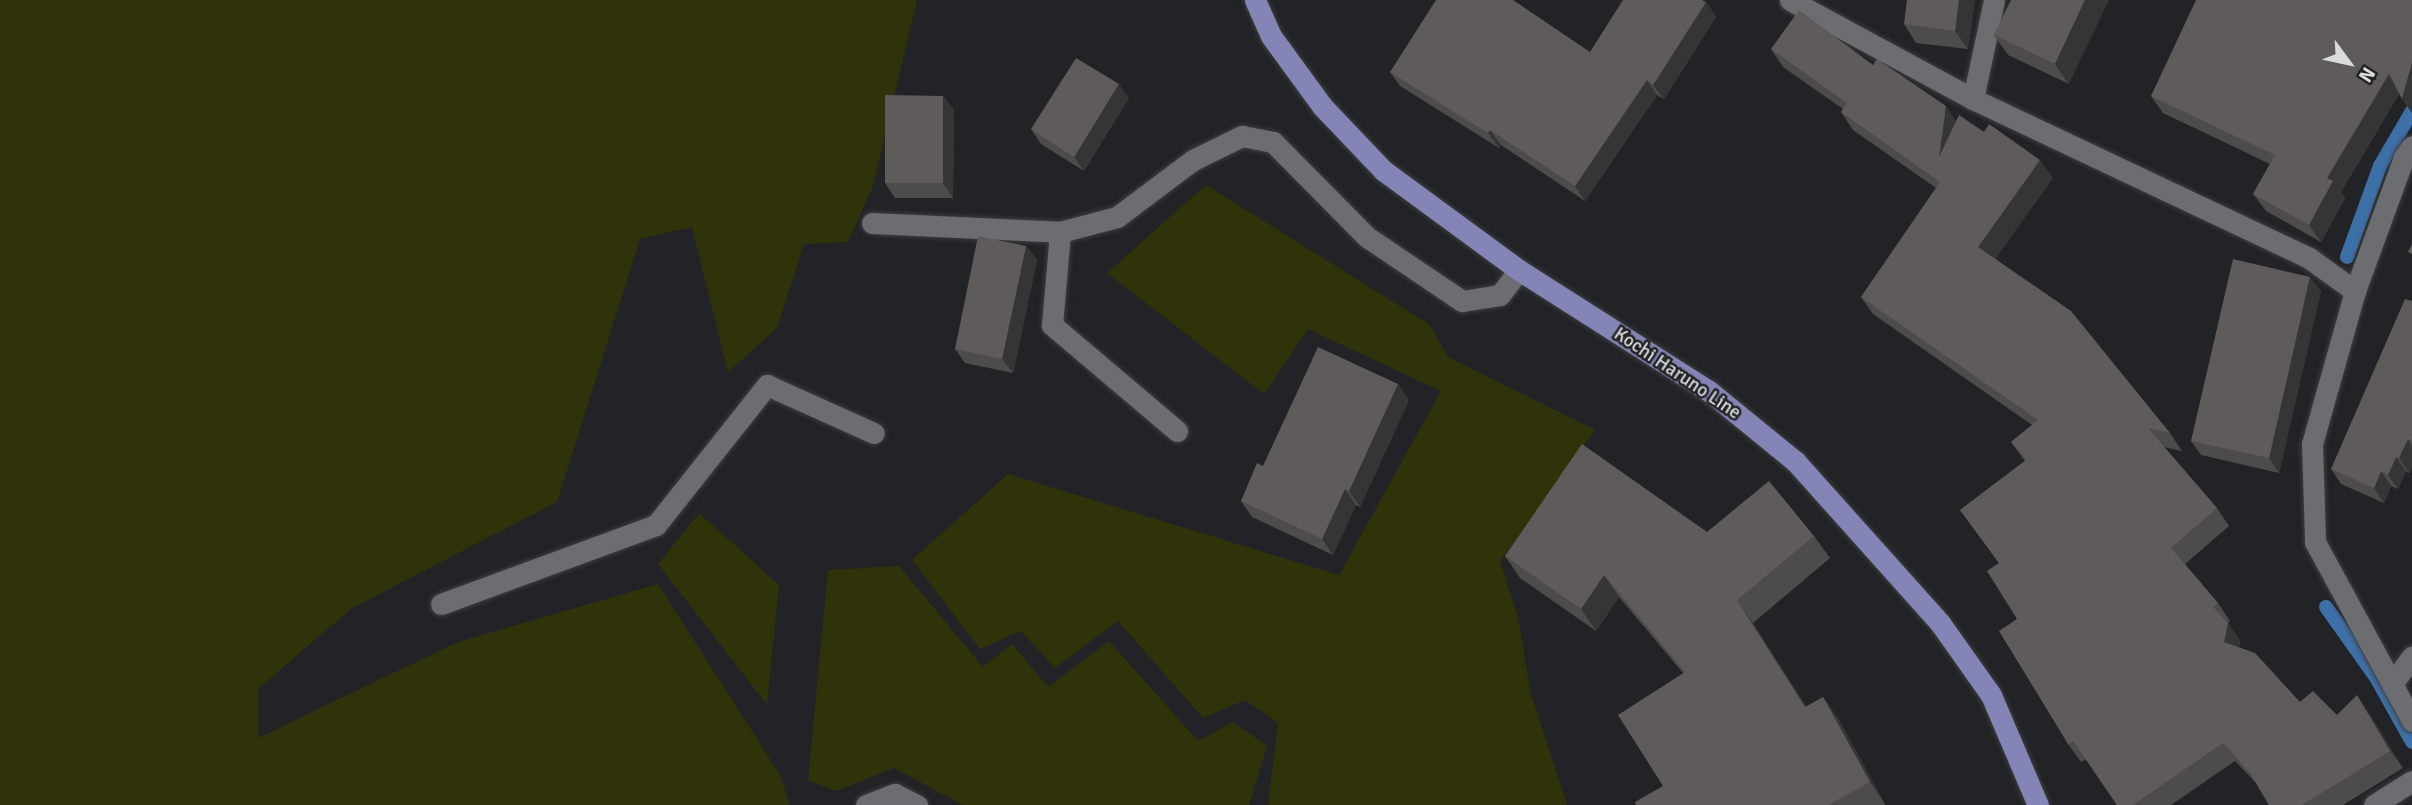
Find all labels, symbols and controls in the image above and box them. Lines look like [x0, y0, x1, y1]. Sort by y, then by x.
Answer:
north arrow [2314, 28, 2384, 98]
text: N [2353, 62, 2380, 87]
street label: Kochi Haruno Line [1609, 323, 1745, 425]

